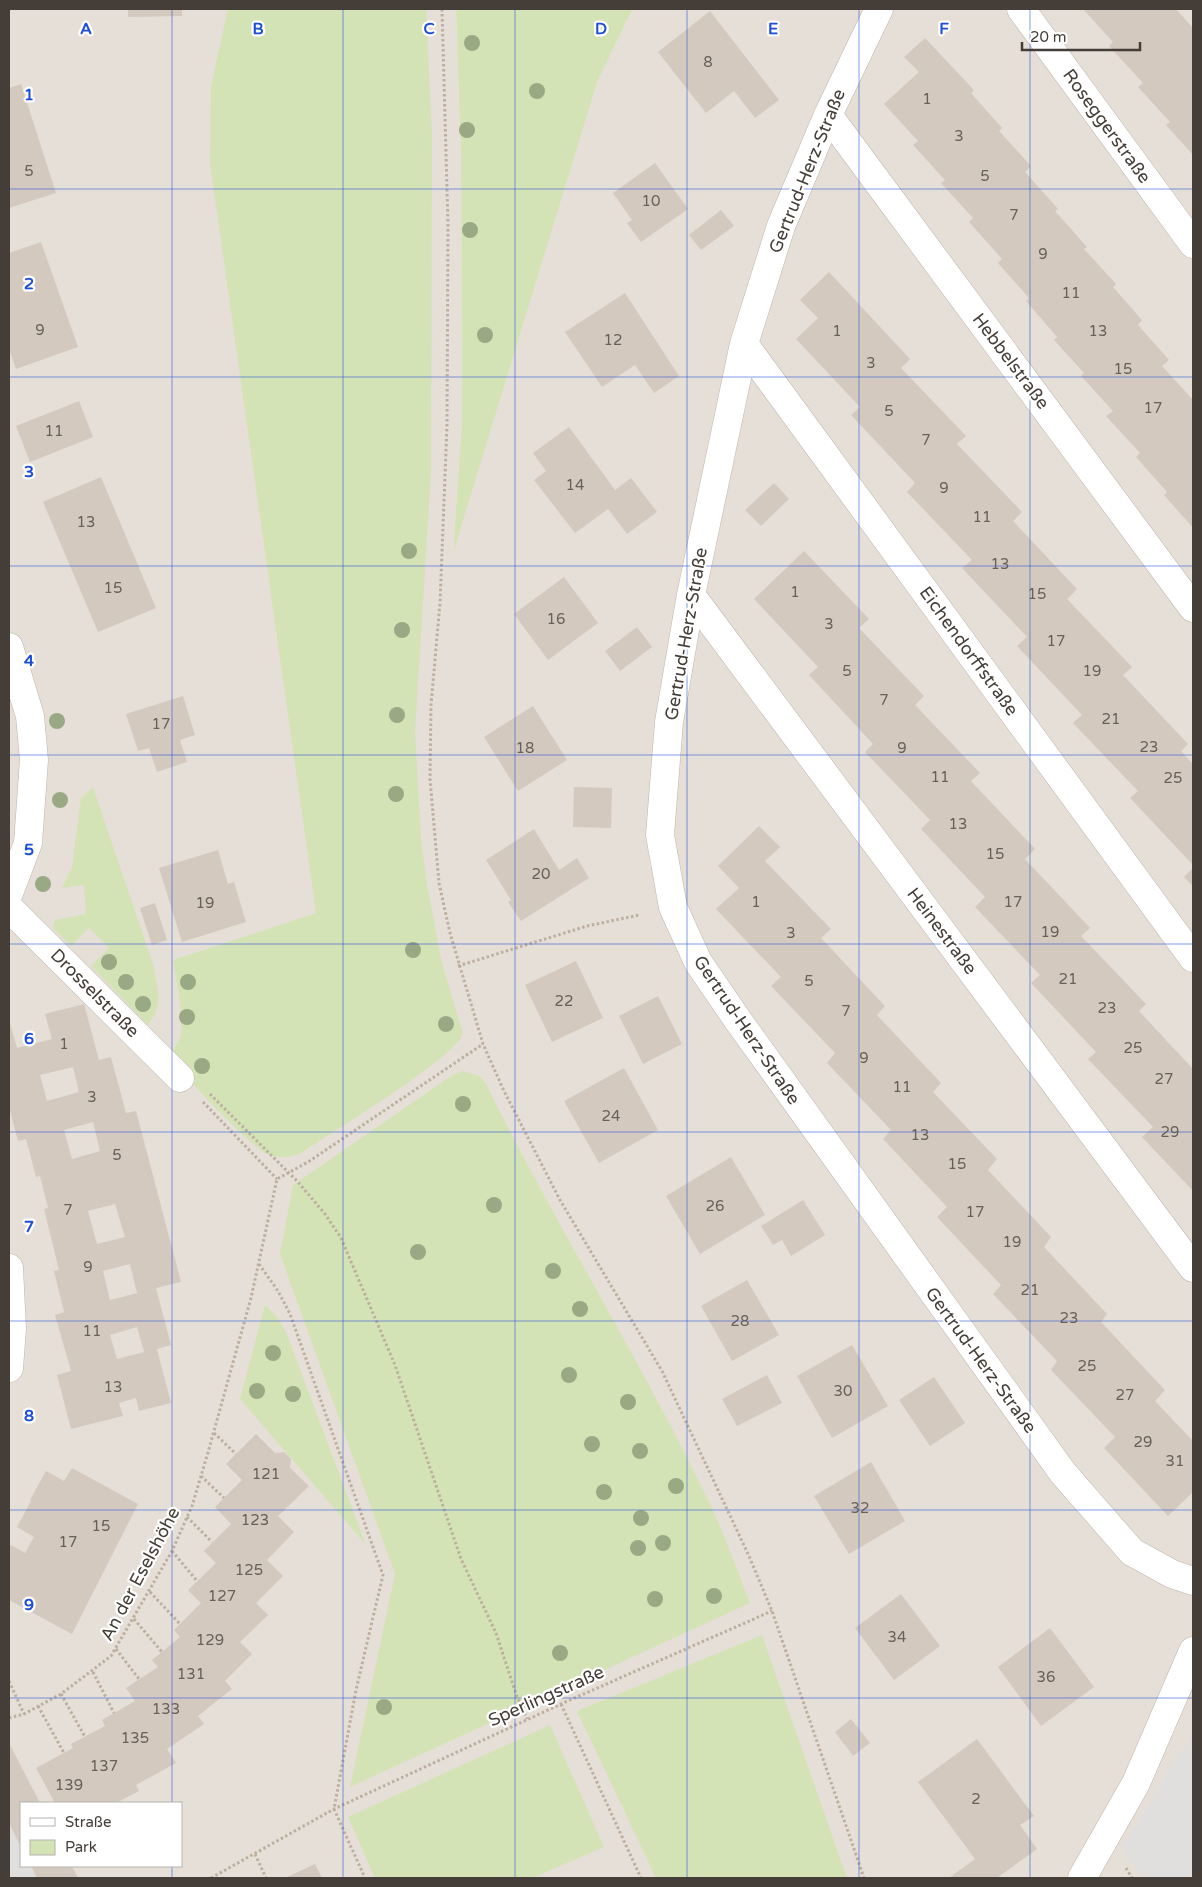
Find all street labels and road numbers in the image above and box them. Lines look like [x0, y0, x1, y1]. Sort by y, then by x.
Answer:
street label: Roseggerstraße [1058, 65, 1156, 187]
street label: Gertrud-Herz-Straße [764, 86, 850, 256]
street label: Hebbelstraße [968, 309, 1054, 413]
street label: Gertrud-Herz-Straße [660, 546, 712, 722]
street label: Eichendorffstraße [915, 582, 1023, 720]
street label: Heinestraße [902, 883, 982, 979]
street label: Drosselstraße [46, 944, 144, 1042]
street label: Gertrud-Herz-Straße [689, 951, 805, 1109]
street label: Gertrud-Herz-Straße [921, 1283, 1041, 1437]
street label: An der Eselshöhe [95, 1503, 185, 1645]
street label: Sperlingstraße [485, 1661, 607, 1731]

